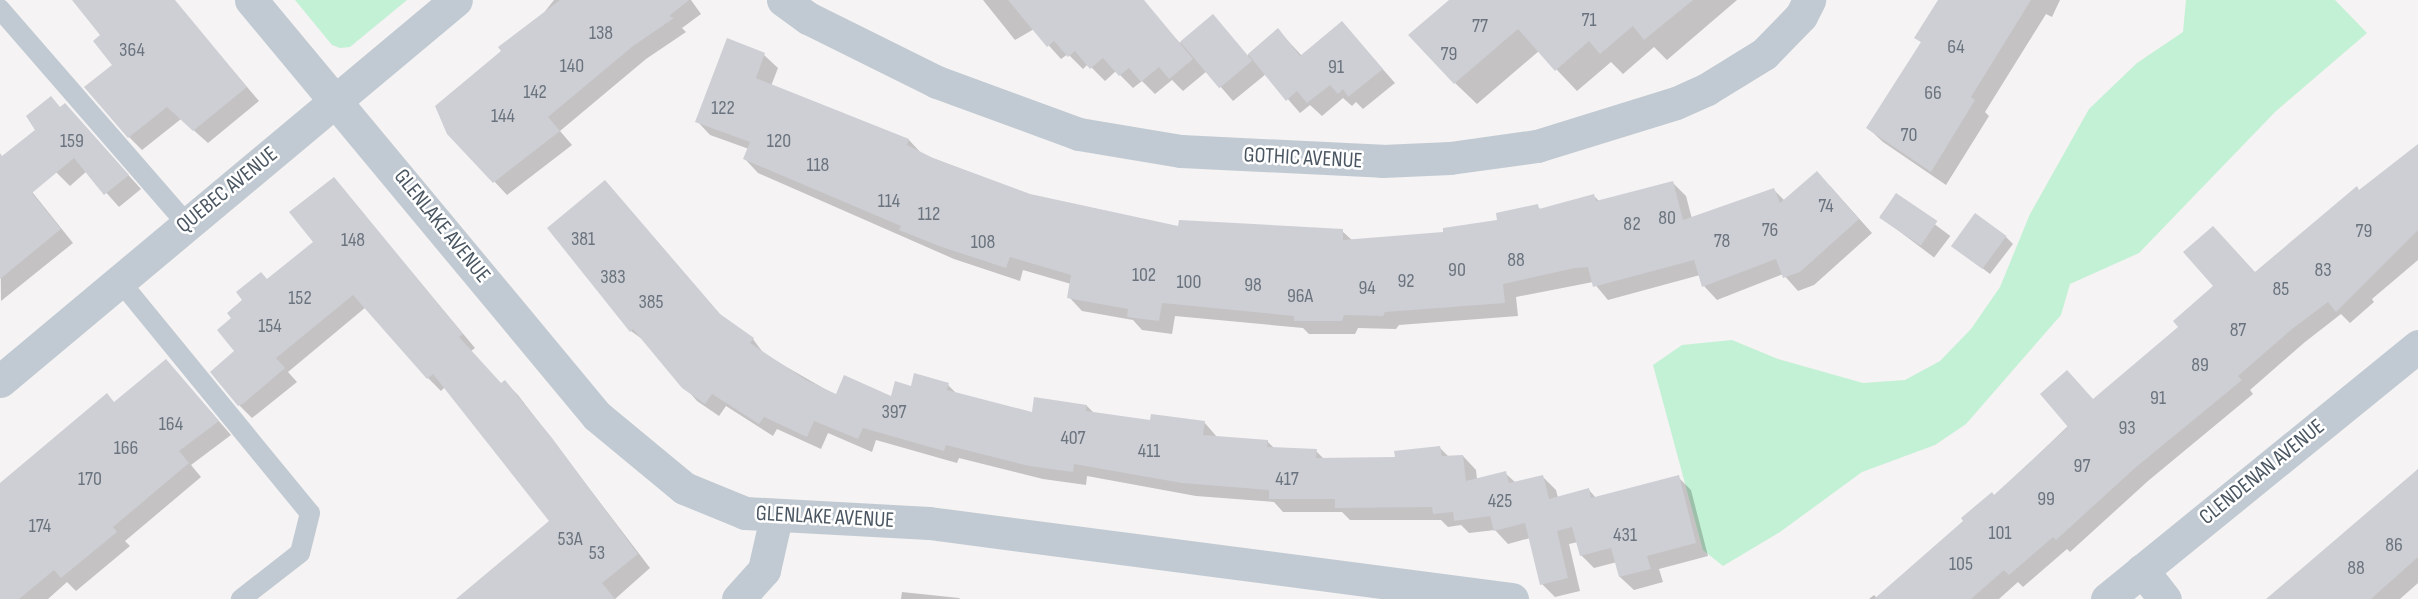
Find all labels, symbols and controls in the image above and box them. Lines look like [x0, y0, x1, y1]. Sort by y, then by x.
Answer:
house number: 71 [1581, 8, 1597, 32]
house number: 77 [1472, 14, 1488, 38]
house number: 138 [589, 21, 613, 45]
house number: 64 [1947, 35, 1965, 59]
house number: 364 [119, 38, 145, 62]
house number: 79 [1441, 42, 1457, 66]
house number: 140 [560, 54, 584, 78]
house number: 91 [1328, 55, 1344, 79]
house number: 142 [523, 80, 547, 104]
house number: 66 [1924, 81, 1942, 105]
house number: 122 [711, 96, 735, 120]
house number: 144 [491, 104, 515, 128]
house number: 70 [1901, 123, 1917, 147]
house number: 159 [60, 129, 84, 153]
house number: 120 [767, 129, 791, 153]
street label: QUEBEC AVENUE [171, 141, 283, 239]
street label: GOTHIC AVENUE [1243, 142, 1363, 174]
house number: 118 [807, 153, 829, 177]
street label: GLENLAKE AVENUE [388, 164, 496, 288]
house number: 114 [878, 189, 900, 213]
house number: 74 [1818, 194, 1834, 218]
house number: 112 [918, 202, 940, 226]
house number: 80 [1658, 206, 1676, 230]
house number: 82 [1623, 212, 1641, 236]
house number: 76 [1762, 218, 1778, 242]
house number: 79 [2356, 219, 2372, 243]
house number: 381 [571, 227, 595, 251]
house number: 148 [341, 228, 365, 252]
house number: 78 [1714, 229, 1730, 253]
house number: 108 [971, 230, 995, 254]
house number: 88 [1507, 248, 1525, 272]
house number: 90 [1448, 258, 1466, 282]
house number: 83 [2314, 258, 2332, 282]
house number: 102 [1132, 263, 1156, 287]
house number: 383 [600, 265, 626, 289]
house number: 92 [1397, 269, 1415, 293]
house number: 100 [1177, 270, 1201, 294]
house number: 98 [1244, 273, 1262, 297]
house number: 94 [1358, 276, 1376, 300]
house number: 85 [2273, 277, 2289, 301]
house number: 96A [1287, 284, 1313, 308]
house number: 152 [288, 286, 312, 310]
house number: 385 [638, 290, 664, 314]
house number: 154 [258, 314, 282, 338]
house number: 87 [2230, 318, 2246, 342]
house number: 89 [2191, 353, 2209, 377]
house number: 91 [2150, 386, 2166, 410]
house number: 397 [881, 400, 907, 424]
house number: 164 [159, 412, 183, 436]
street label: CLENDENAN AVENUE [2194, 414, 2330, 530]
house number: 93 [2118, 416, 2136, 440]
house number: 407 [1060, 426, 1086, 450]
house number: 166 [114, 436, 138, 460]
house number: 411 [1138, 439, 1160, 463]
house number: 97 [2074, 454, 2090, 478]
house number: 170 [78, 467, 102, 491]
house number: 417 [1275, 467, 1299, 491]
house number: 99 [2037, 487, 2055, 511]
house number: 425 [1488, 489, 1512, 513]
street label: GLENLAKE AVENUE [755, 500, 895, 534]
house number: 174 [29, 514, 51, 538]
house number: 101 [1989, 521, 2011, 545]
house number: 431 [1613, 523, 1637, 547]
house number: 53A [558, 527, 582, 551]
house number: 86 [2385, 533, 2403, 557]
house number: 53 [589, 541, 605, 565]
house number: 105 [1949, 552, 1973, 576]
house number: 88 [2347, 556, 2365, 580]

